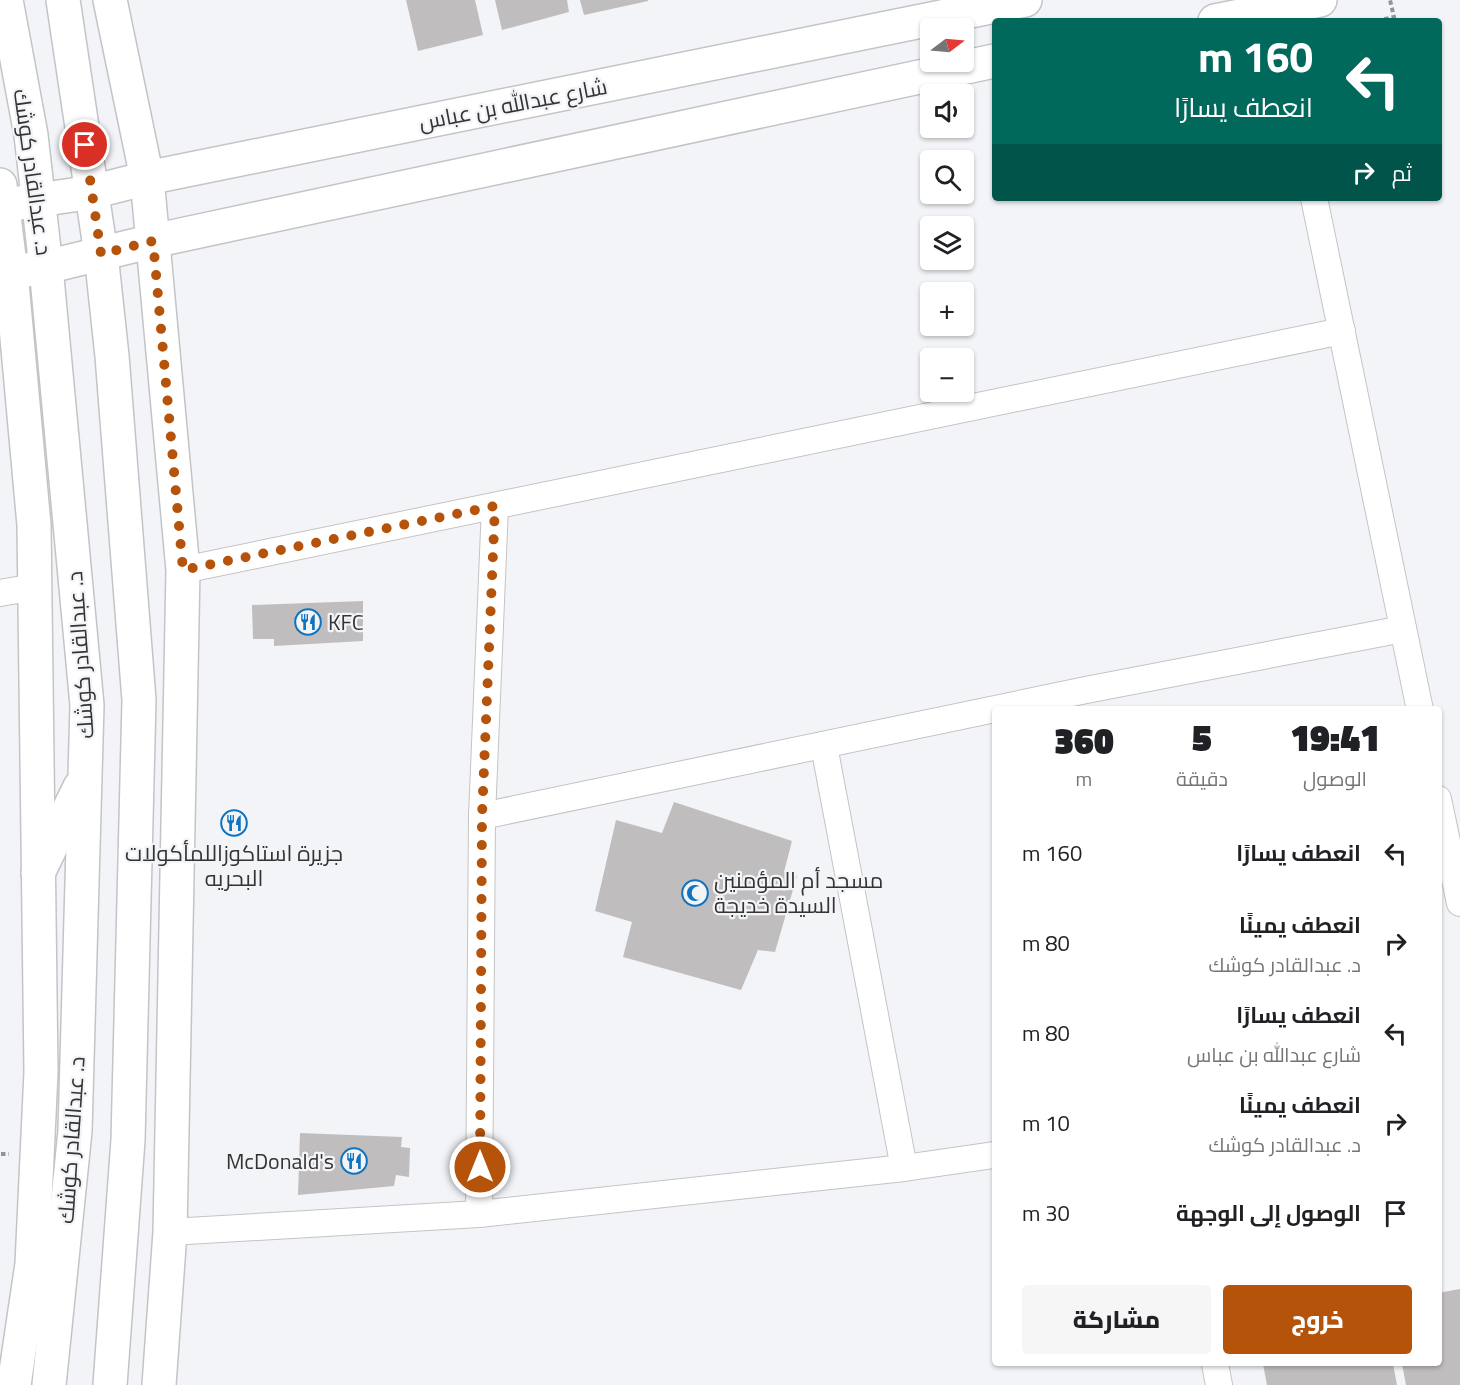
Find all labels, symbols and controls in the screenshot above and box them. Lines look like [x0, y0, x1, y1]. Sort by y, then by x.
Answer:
north arrow [920, 18, 974, 72]
map controls [920, 18, 974, 402]
text: 160 m [1198, 24, 1313, 88]
icon: left [1334, 42, 1412, 120]
street label: شارع عبدالله بن عباس [416, 69, 610, 139]
button: sound [920, 84, 974, 138]
text: انعطف يسارًا [1174, 86, 1313, 127]
street label: د. عبدالقادر كوشك [4, 87, 62, 257]
pin [59, 119, 110, 170]
icon: arrive [68, 128, 101, 161]
button: search [920, 150, 974, 204]
icon: right [1347, 156, 1380, 189]
text: ثم [1392, 156, 1412, 190]
button: layers [920, 216, 974, 270]
button: + [920, 282, 974, 336]
button: − [920, 348, 974, 402]
street label: د. عبدالقادر كوشك [57, 570, 103, 740]
place label: KFC [328, 605, 364, 639]
restaurant icon: KFC [293, 607, 323, 637]
text: 5 [1192, 710, 1212, 765]
text: 19:41 [1290, 710, 1380, 765]
text: 360 [1054, 713, 1114, 768]
text: m [1076, 763, 1092, 794]
text: دقيقة [1176, 763, 1228, 794]
text: الوصول [1303, 763, 1367, 794]
restaurant icon: جزيرة استاكوزاللمأكولات البحريه [219, 808, 249, 838]
place label: جزيرة استاكوزاللمأكولات البحريه [125, 836, 343, 895]
text: 160 m [1022, 836, 1082, 870]
text: انعطف يسارًا [1236, 836, 1361, 870]
icon: left [1379, 837, 1412, 870]
place label: مسجد أم المؤمنين السيدة خديجة [714, 863, 883, 922]
mosque icon: مسجد أم المؤمنين السيدة خديجة [680, 878, 710, 908]
text: انعطف يمينًا [1239, 908, 1361, 942]
text: 80 m [1022, 926, 1070, 960]
icon: right [1379, 927, 1412, 960]
text: د. عبدالقادر كوشك [1208, 949, 1361, 980]
text: انعطف يسارًا [1236, 998, 1361, 1032]
text: 80 m [1022, 1016, 1070, 1050]
icon: left [1379, 1017, 1412, 1050]
text: شارع عبدالله بن عباس [1187, 1039, 1361, 1070]
street label: د. عبدالقادر كوشك [48, 1055, 94, 1225]
text: انعطف يمينًا [1239, 1088, 1361, 1122]
text: 10 m [1022, 1106, 1070, 1140]
icon: right [1379, 1107, 1412, 1140]
text: د. عبدالقادر كوشك [1208, 1129, 1361, 1160]
position arrow [448, 1135, 512, 1199]
place label: McDonald's [226, 1144, 334, 1178]
restaurant icon: McDonald's [339, 1146, 369, 1176]
text: 30 m [1022, 1196, 1070, 1230]
text: الوصول إلى الوجهة [1176, 1196, 1361, 1230]
icon: arrive [1379, 1197, 1412, 1230]
button: مشاركة [1022, 1285, 1211, 1354]
button: خروج [1223, 1285, 1412, 1354]

